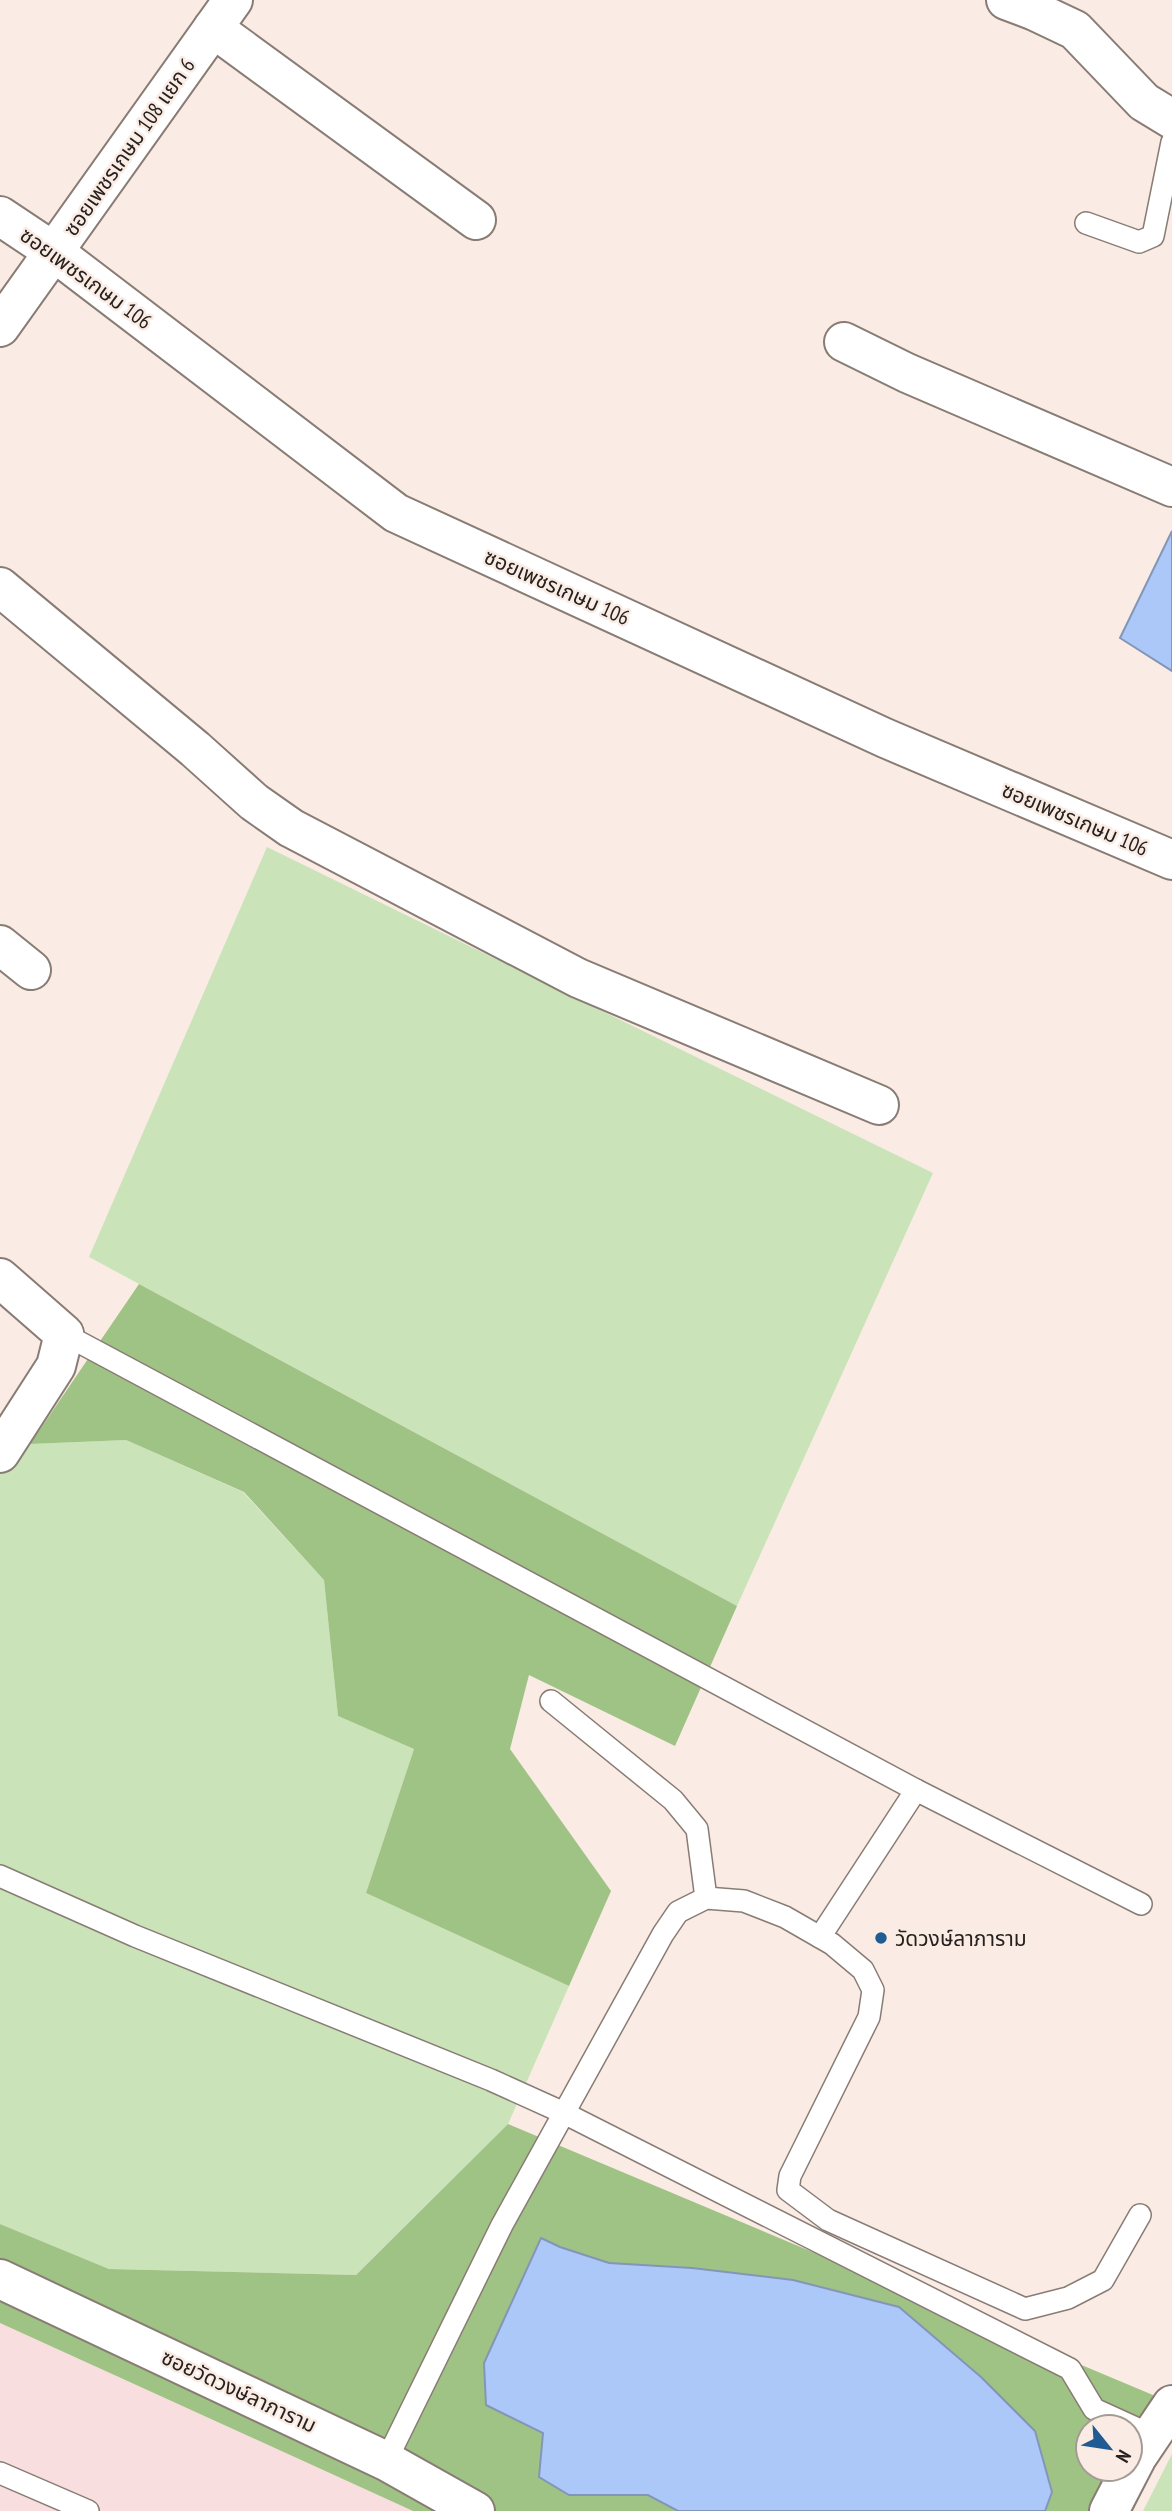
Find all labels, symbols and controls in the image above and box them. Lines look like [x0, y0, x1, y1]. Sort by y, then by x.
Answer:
street label: ซอยเพชรเกษม 108 แยก 6 [57, 53, 201, 241]
street label: ซอยเพชรเกษม 106 [15, 221, 157, 335]
street label: ซอยเพชรเกษม 106 [480, 543, 634, 631]
street label: ซอยเพชรเกษม 106 [998, 776, 1152, 862]
place label: วัดวงษ์ลาภาราม [895, 1925, 1027, 1952]
marker: วัดวงษ์ลาภาราม [873, 1930, 889, 1946]
street label: ซอยวัดวงษ์ลาภาราม [157, 2343, 321, 2439]
north arrow [1074, 2413, 1144, 2483]
text: N [1111, 2446, 1137, 2467]

